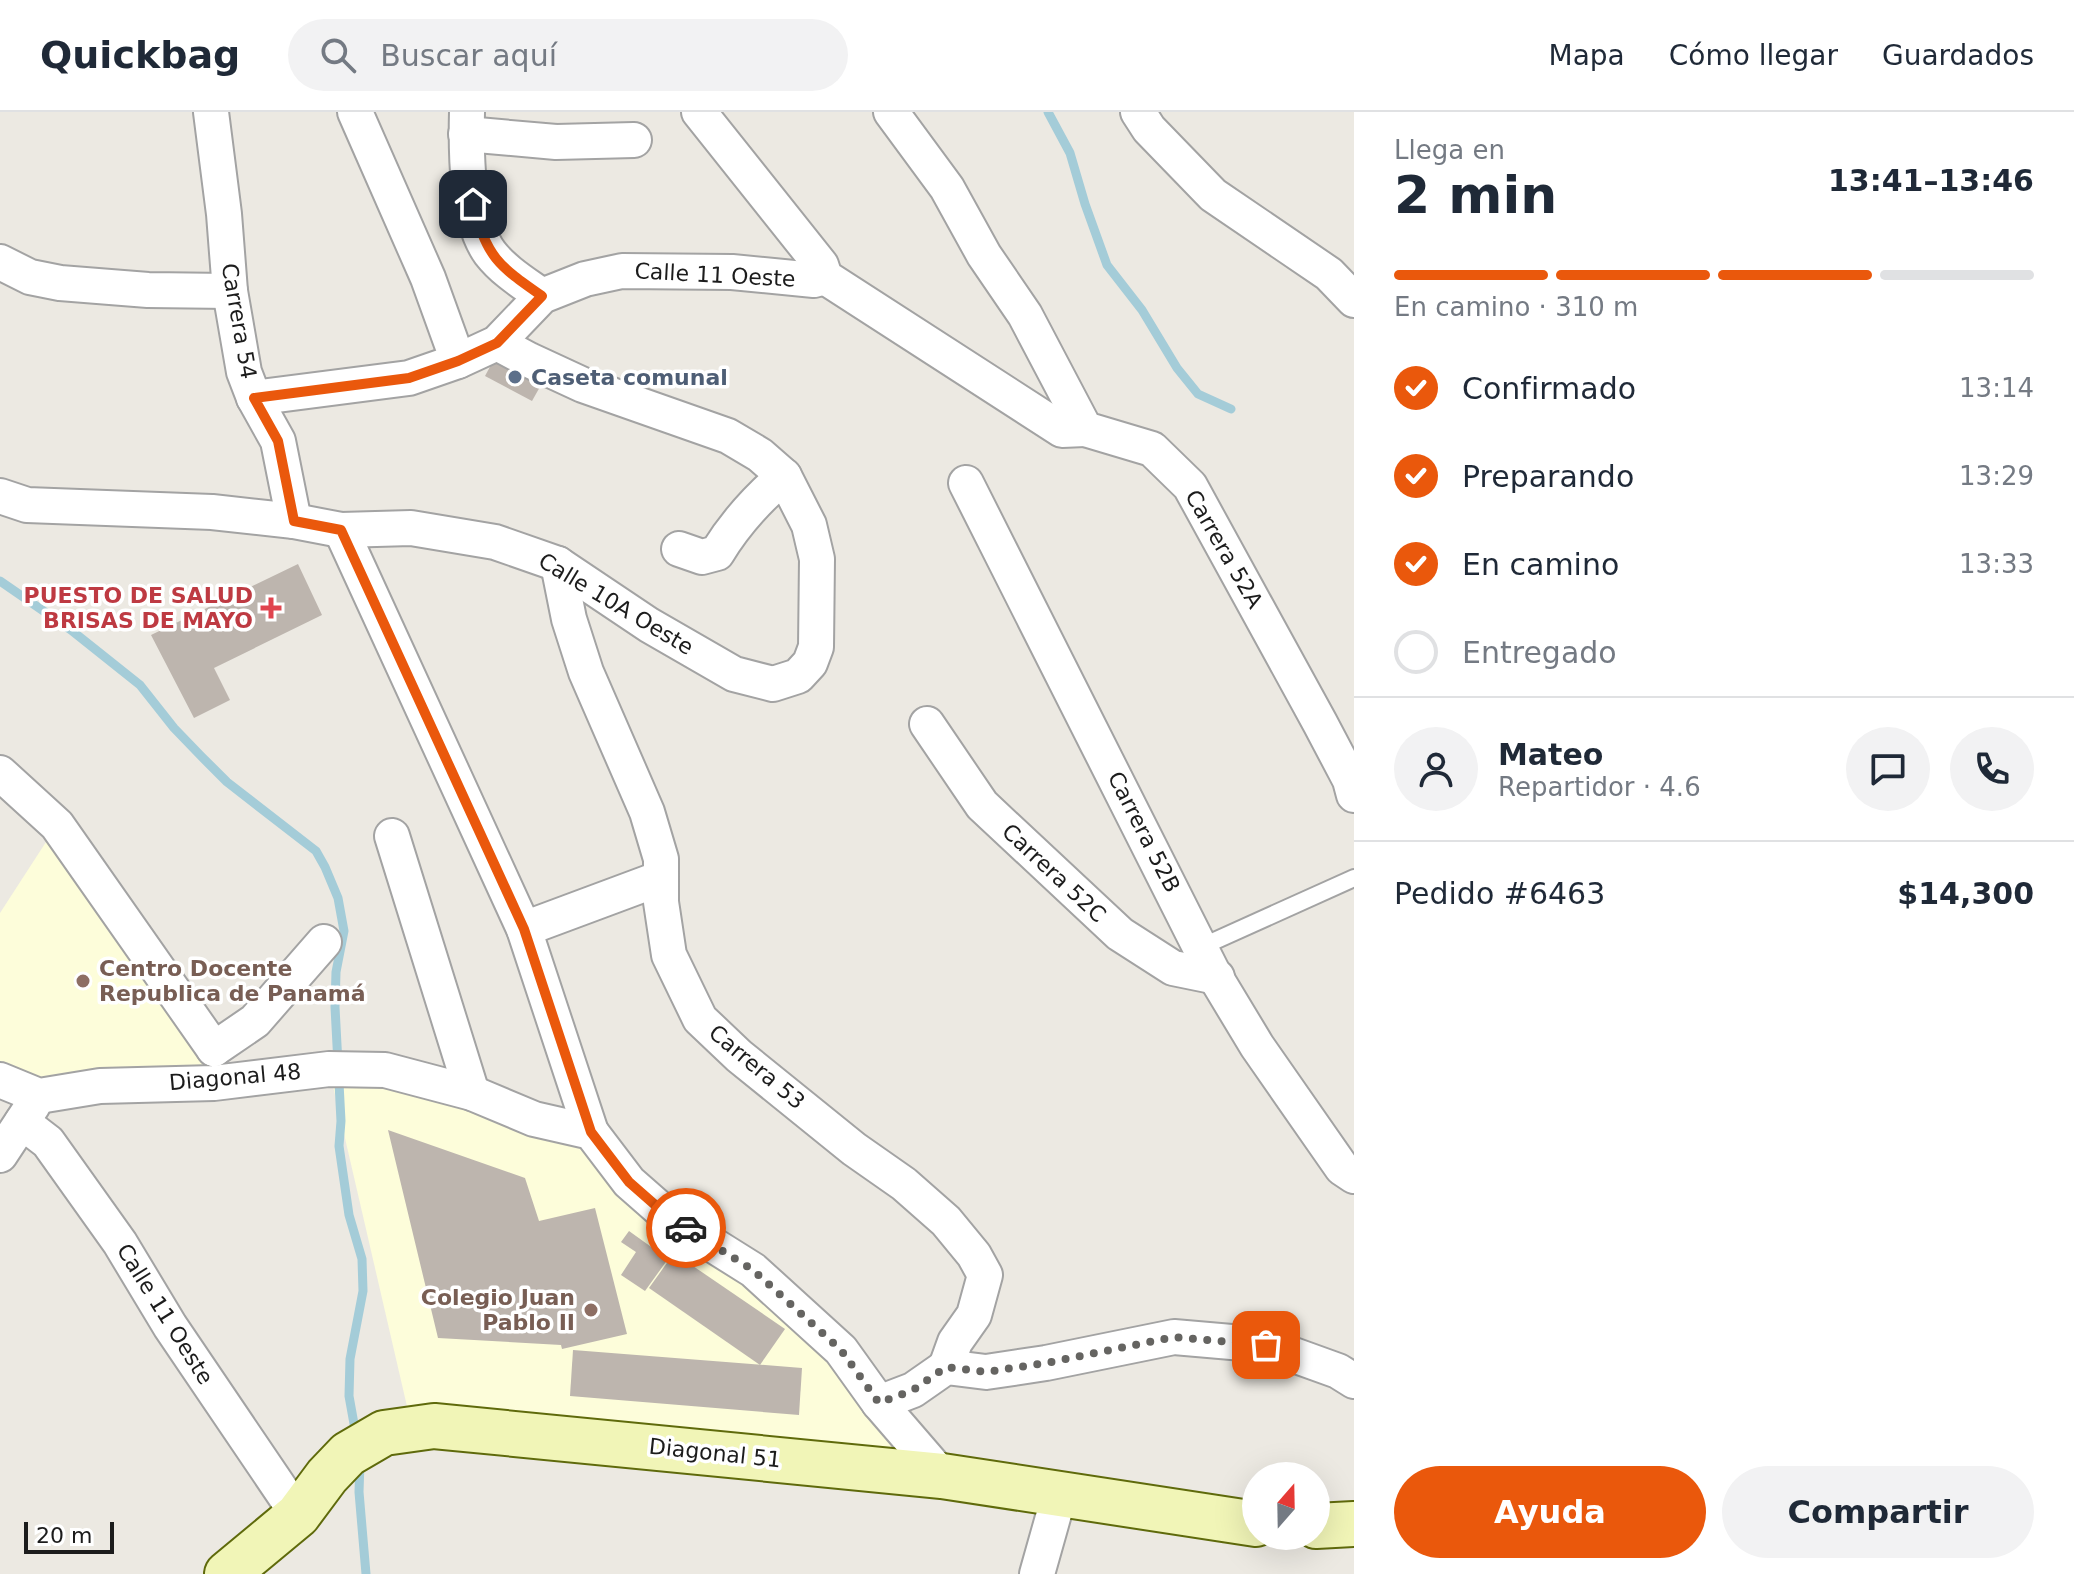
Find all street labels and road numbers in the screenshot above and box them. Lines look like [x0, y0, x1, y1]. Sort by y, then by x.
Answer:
street label: Calle 11 Oeste [634, 258, 796, 292]
street label: Carrera 54 [217, 261, 261, 381]
street label: Carrera 52A [1180, 486, 1268, 612]
street label: Calle 10A Oeste [534, 548, 698, 660]
street label: Carrera 52B [1103, 767, 1185, 897]
street label: Carrera 52C [997, 819, 1111, 927]
street label: Carrera 53 [704, 1020, 810, 1114]
street label: Diagonal 48 [168, 1059, 302, 1095]
street label: Calle 11 Oeste [112, 1239, 218, 1389]
street label: Diagonal 51 [648, 1434, 782, 1472]

